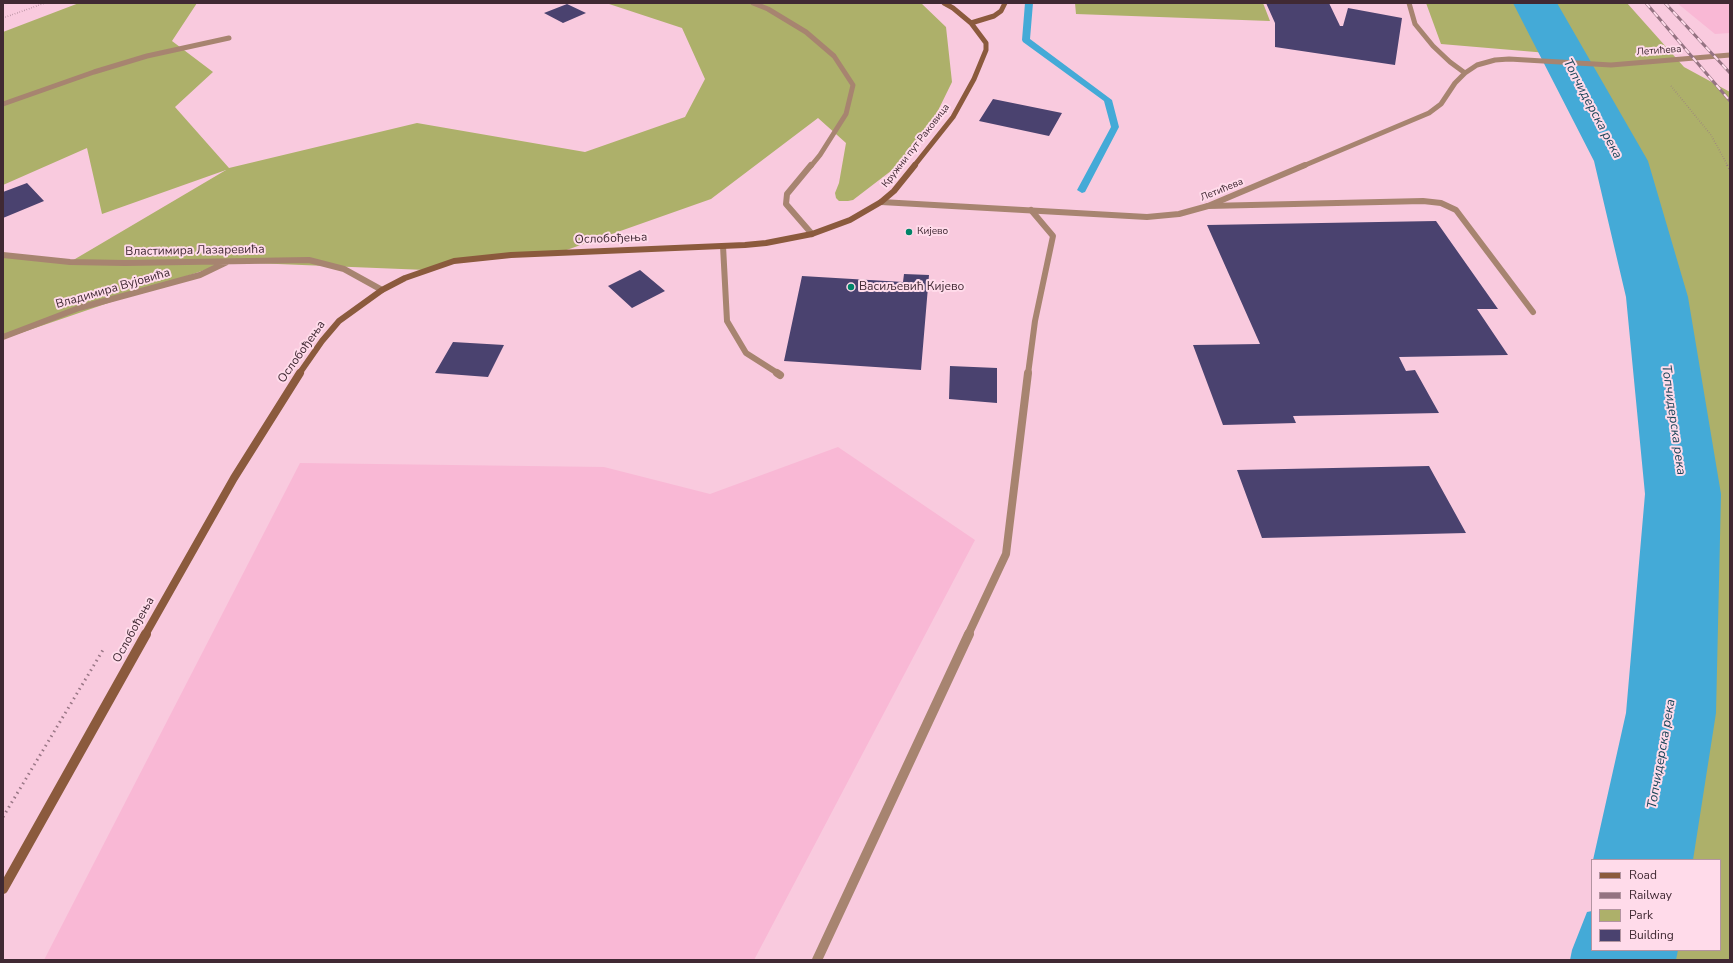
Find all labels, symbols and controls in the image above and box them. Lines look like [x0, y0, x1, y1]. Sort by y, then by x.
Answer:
street label: Летићева [1636, 43, 1682, 59]
water label: Топчидерска река [1559, 56, 1625, 162]
street label: Кружни пут Раковица [880, 102, 952, 190]
street label: Летићева [1199, 176, 1245, 204]
place label: Кијево [917, 226, 948, 238]
marker: Кијево [904, 227, 914, 237]
street label: Ослобођења [574, 231, 648, 247]
street label: Властимира Лазаревића [125, 243, 265, 259]
street label: Владимира Вујовића [54, 266, 172, 312]
place label: Васиљевић Кијево [859, 280, 964, 294]
marker: Васиљевић Кијево [846, 282, 856, 292]
street label: Ослобођења [275, 318, 329, 386]
water label: Топчидерска река [1658, 364, 1688, 476]
street label: Ослобођења [110, 595, 158, 665]
water label: Топчидерска река [1645, 698, 1679, 810]
legend [1591, 859, 1721, 951]
text: Road [1629, 867, 1657, 883]
text: Railway [1629, 887, 1672, 903]
text: Park [1629, 907, 1653, 923]
text: Building [1629, 927, 1674, 943]

